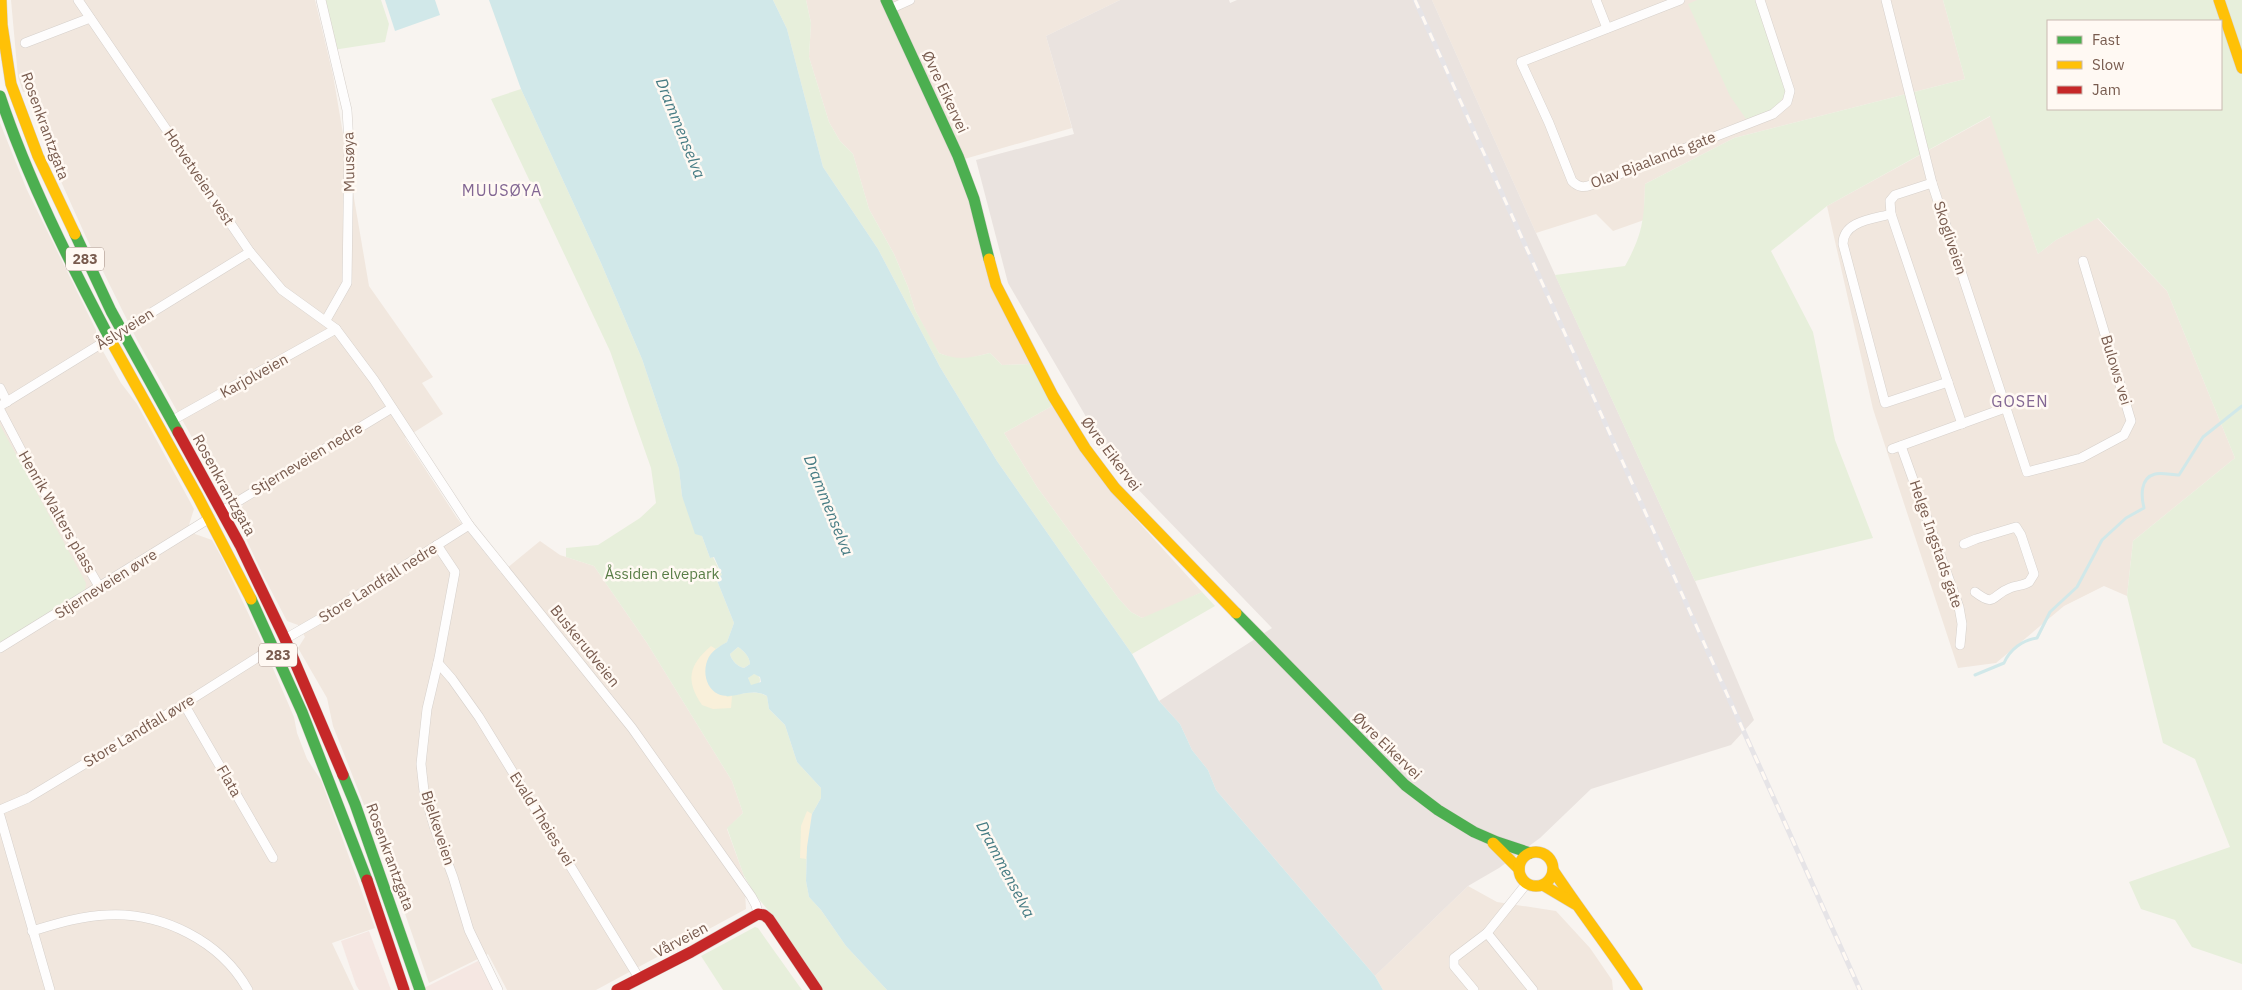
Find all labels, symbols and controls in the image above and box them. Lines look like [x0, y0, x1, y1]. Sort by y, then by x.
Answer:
legend [2047, 20, 2222, 110]
text: Fast [2092, 30, 2120, 49]
street label: Øvre Eikervei [918, 48, 973, 136]
text: Slow [2092, 55, 2125, 74]
street label: Rosenkrantzgata [17, 69, 74, 182]
water label: Drammenselva [652, 75, 710, 181]
text: Jam [2092, 80, 2121, 99]
street label: Hotvetveien vest [160, 125, 239, 229]
street label: Olav Bjaalands gate [1588, 127, 1718, 192]
street label: Muusøya [338, 132, 359, 192]
district label: MUUSØYA [462, 180, 542, 200]
street label: Skogliveien [1930, 199, 1971, 277]
road number: 283 [66, 248, 104, 270]
street label: Åslyveien [92, 303, 157, 354]
street label: Bulows vei [2097, 332, 2136, 407]
street label: Karjolveien [216, 349, 291, 402]
district label: GOSEN [1991, 391, 2049, 411]
street label: Øvre Eikervei [1077, 413, 1146, 495]
street label: Stjerneveien nedre [248, 418, 366, 499]
street label: Rosenkrantzgata [189, 431, 260, 539]
street label: Henrik Walters plass [15, 447, 100, 576]
water label: Drammenselva [800, 452, 858, 558]
street label: Helge Ingstads gate [1906, 477, 1967, 610]
street label: Store Landfall nedre [315, 539, 440, 627]
street label: Stjerneveien øvre [51, 544, 160, 623]
park label: Åssiden elvepark [605, 564, 719, 583]
street label: Buskerudveien [546, 601, 624, 691]
road number: 283 [259, 644, 297, 666]
street label: Store Landfall øvre [80, 690, 198, 771]
street label: Øvre Eikervei [1349, 708, 1426, 783]
street label: Flata [213, 761, 246, 800]
street label: Evald Theies vei [506, 768, 579, 869]
street label: Bjelkeveien [417, 788, 460, 868]
street label: Rosenkrantzgata [362, 800, 419, 913]
water label: Drammenselva [972, 817, 1040, 921]
street label: Vårveien [651, 917, 711, 962]

